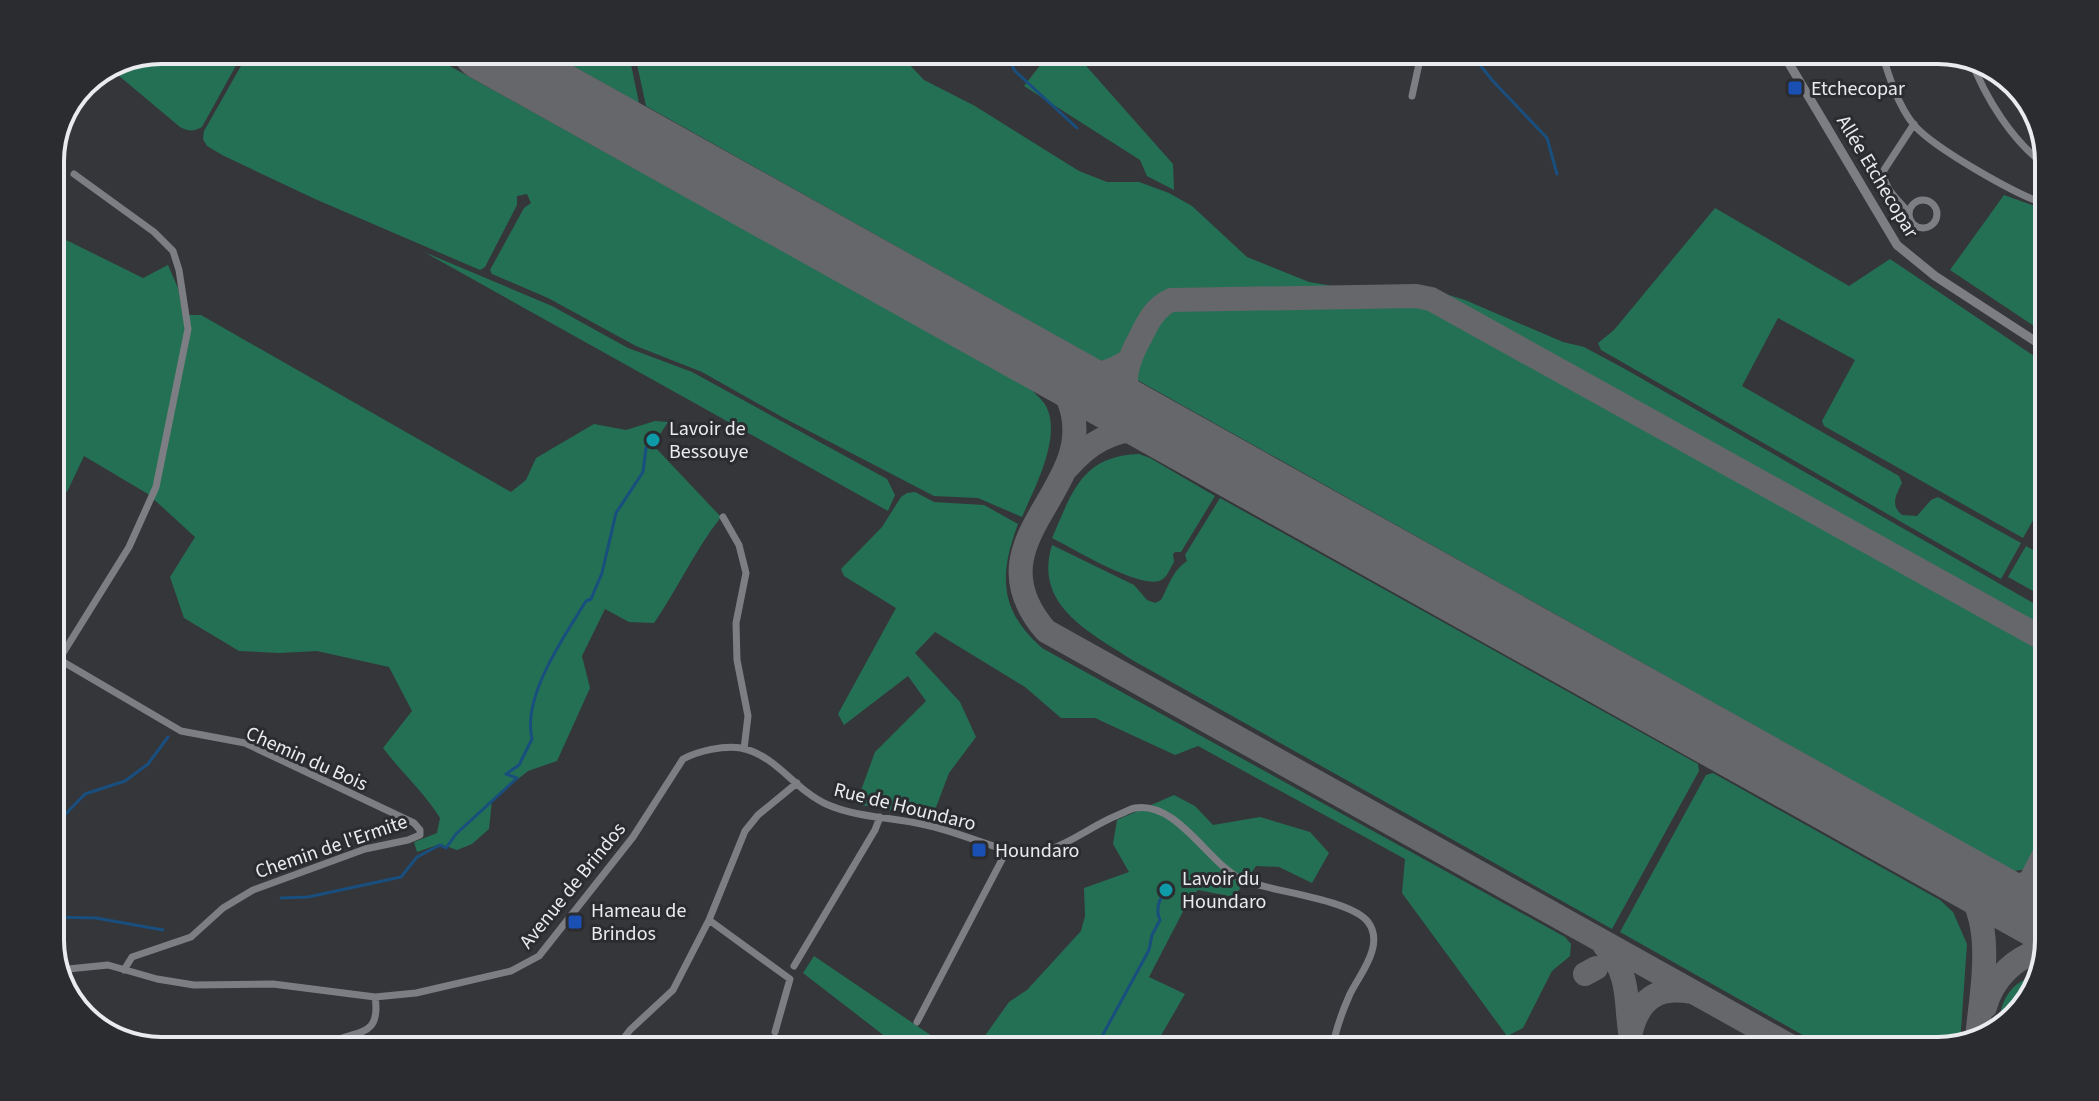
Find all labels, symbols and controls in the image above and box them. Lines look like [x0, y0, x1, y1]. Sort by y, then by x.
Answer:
place label: Etchecopar [1811, 75, 1905, 103]
marker: Etchecopar [1786, 79, 1804, 97]
street label: Allée Etchecopar [1829, 110, 1925, 243]
place label: Lavoir de Bessouye [669, 415, 748, 466]
marker: Lavoir de Bessouye [644, 431, 662, 449]
street label: Chemin du Bois [241, 720, 372, 798]
street label: Rue de Houndaro [831, 776, 979, 838]
street label: Chemin de l'Ermite [252, 808, 411, 886]
street label: Avenue de Brindos [513, 816, 633, 955]
place label: Houndaro [995, 837, 1079, 865]
marker: Houndaro [970, 841, 988, 859]
place label: Lavoir du Houndaro [1182, 865, 1266, 916]
marker: Lavoir du Houndaro [1157, 881, 1175, 899]
place label: Hameau de Brindos [591, 897, 686, 948]
marker: Hameau de Brindos [566, 913, 584, 931]

